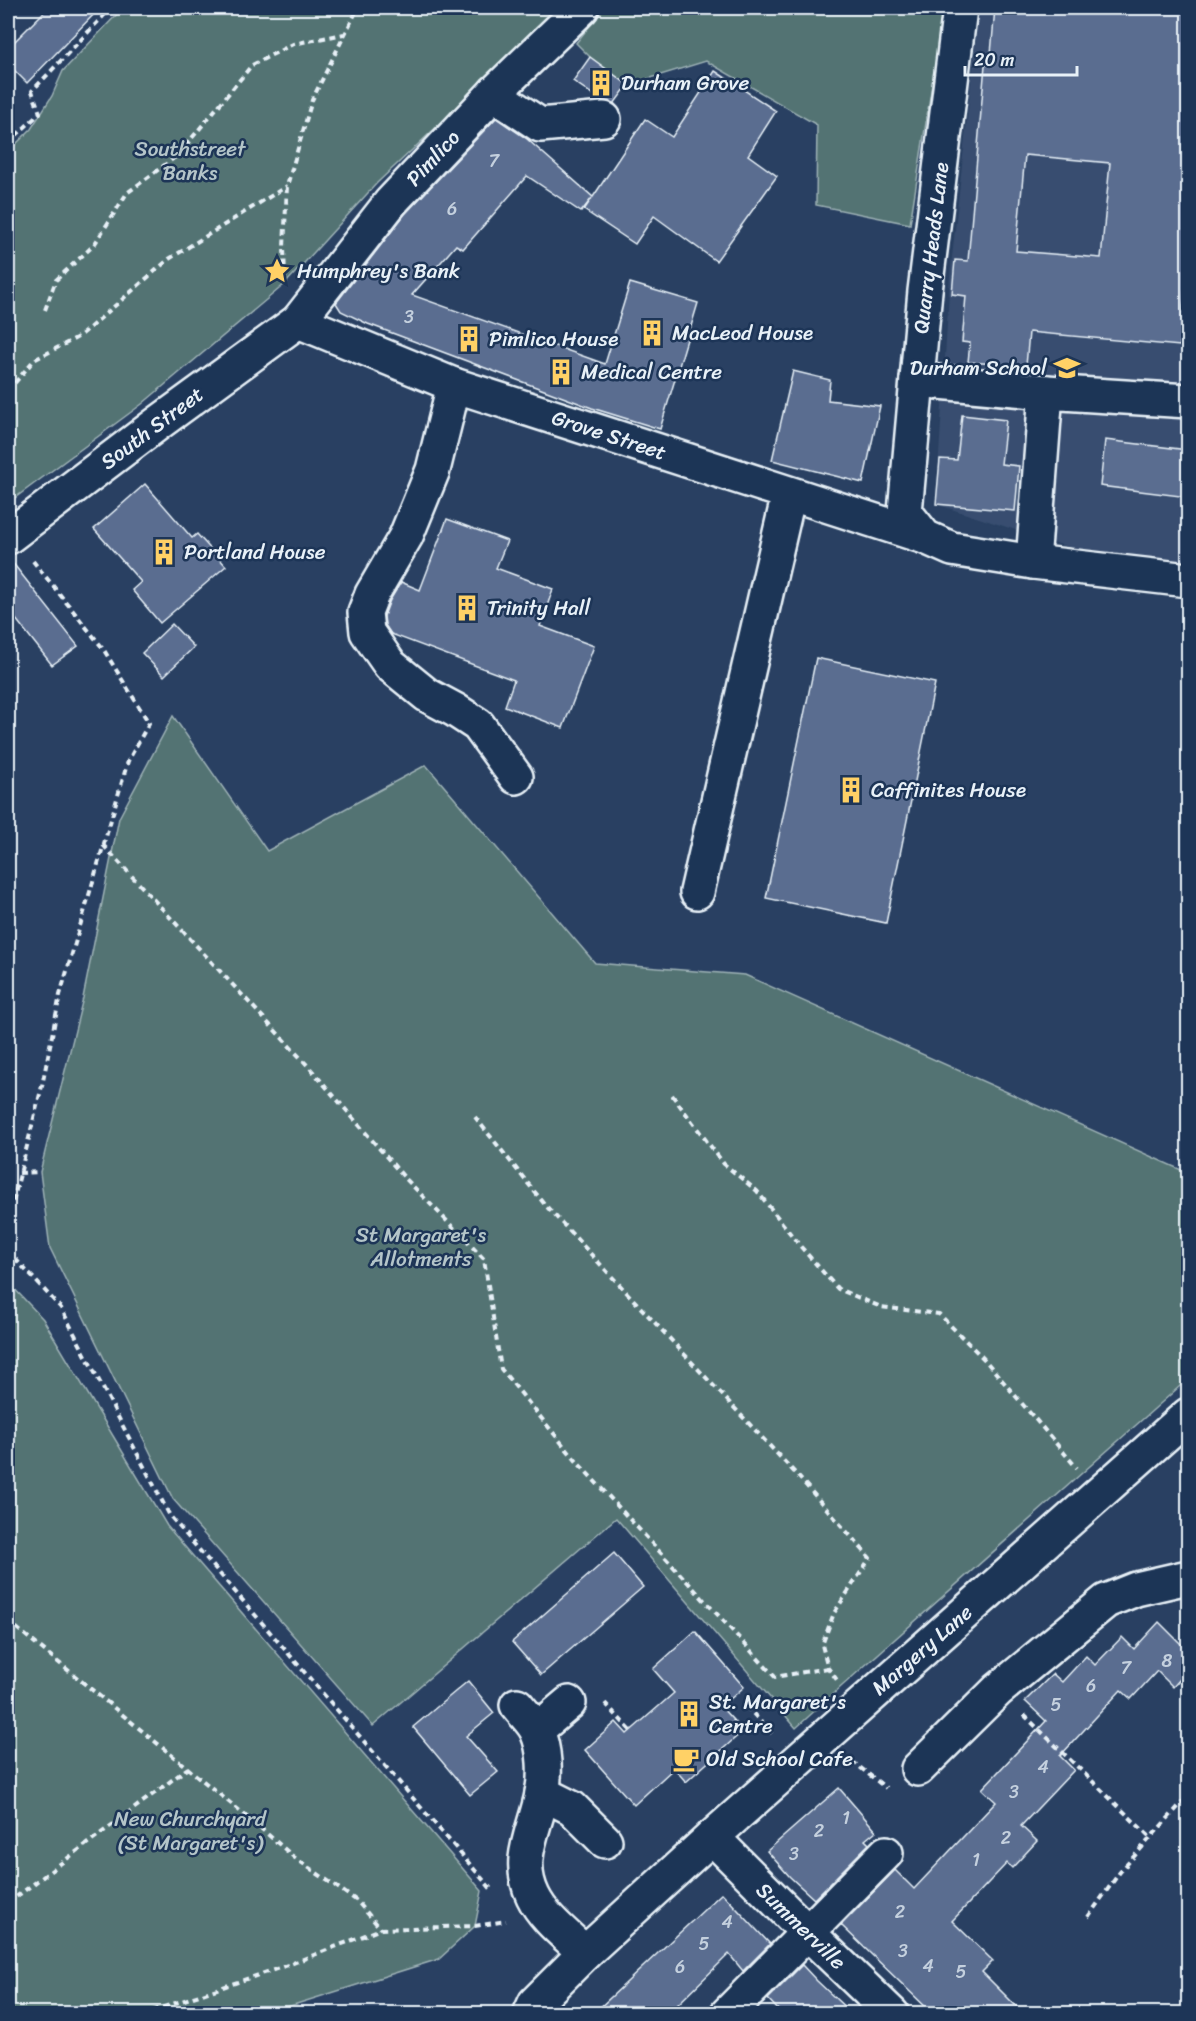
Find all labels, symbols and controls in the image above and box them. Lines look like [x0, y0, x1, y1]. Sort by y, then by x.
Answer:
scale bar [965, 39, 1078, 77]
text: 20 m [974, 44, 1014, 76]
place label: Durham Grove [621, 64, 749, 102]
building icon: Durham Grove [586, 68, 616, 98]
street label: Pimlico [396, 120, 470, 196]
park label: Southstreet Banks [134, 130, 247, 192]
house number: 7 [489, 145, 501, 177]
street label: Quarry Heads Lane [902, 160, 960, 336]
house number: 6 [447, 193, 457, 225]
place label: Humphrey's Bank [297, 252, 460, 290]
place icon: Humphrey's Bank [262, 256, 292, 286]
house number: 3 [404, 301, 414, 333]
place label: MacLeod House [672, 314, 813, 352]
building icon: MacLeod House [637, 318, 667, 348]
place label: Pimlico House [489, 320, 618, 358]
building icon: Pimlico House [454, 324, 484, 354]
place label: Durham School [910, 349, 1048, 387]
place label: Medical Centre [581, 353, 722, 391]
school or university icon: Durham School [1052, 353, 1082, 383]
building icon: Medical Centre [546, 357, 576, 387]
street label: South Street [92, 376, 212, 480]
street label: Grove Street [547, 399, 671, 471]
place label: Portland House [184, 533, 326, 571]
building icon: Portland House [149, 537, 179, 567]
place label: Trinity Hall [487, 589, 592, 627]
building icon: Trinity Hall [452, 593, 482, 623]
place label: Caffinites House [871, 771, 1026, 809]
building icon: Caffinites House [836, 775, 866, 805]
park label: St Margaret's Allotments [356, 1216, 487, 1278]
street label: Margery Lane [862, 1595, 982, 1705]
house number: 8 [1162, 1645, 1173, 1677]
house number: 7 [1121, 1652, 1133, 1684]
house number: 6 [1086, 1670, 1096, 1702]
place label: St. Margaret's Centre [709, 1683, 846, 1745]
house number: 5 [1051, 1689, 1062, 1721]
building icon: St. Margaret's Centre [674, 1699, 704, 1729]
place label: Old School Cafe [706, 1740, 853, 1778]
cafe icon: Old School Cafe [671, 1744, 701, 1774]
house number: 4 [1037, 1751, 1049, 1783]
house number: 3 [1009, 1776, 1019, 1808]
park label: New Churchyard (St Margaret's) [114, 1800, 268, 1862]
house number: 1 [842, 1802, 850, 1834]
house number: 2 [814, 1815, 824, 1847]
house number: 2 [1001, 1822, 1011, 1854]
house number: 3 [789, 1838, 799, 1870]
house number: 1 [972, 1844, 980, 1876]
street label: Summerville [747, 1873, 855, 1980]
house number: 2 [895, 1896, 905, 1928]
house number: 4 [721, 1906, 733, 1938]
house number: 5 [699, 1928, 710, 1960]
house number: 3 [898, 1935, 908, 1967]
house number: 4 [922, 1950, 934, 1982]
house number: 6 [675, 1951, 685, 1983]
house number: 5 [956, 1956, 967, 1988]

